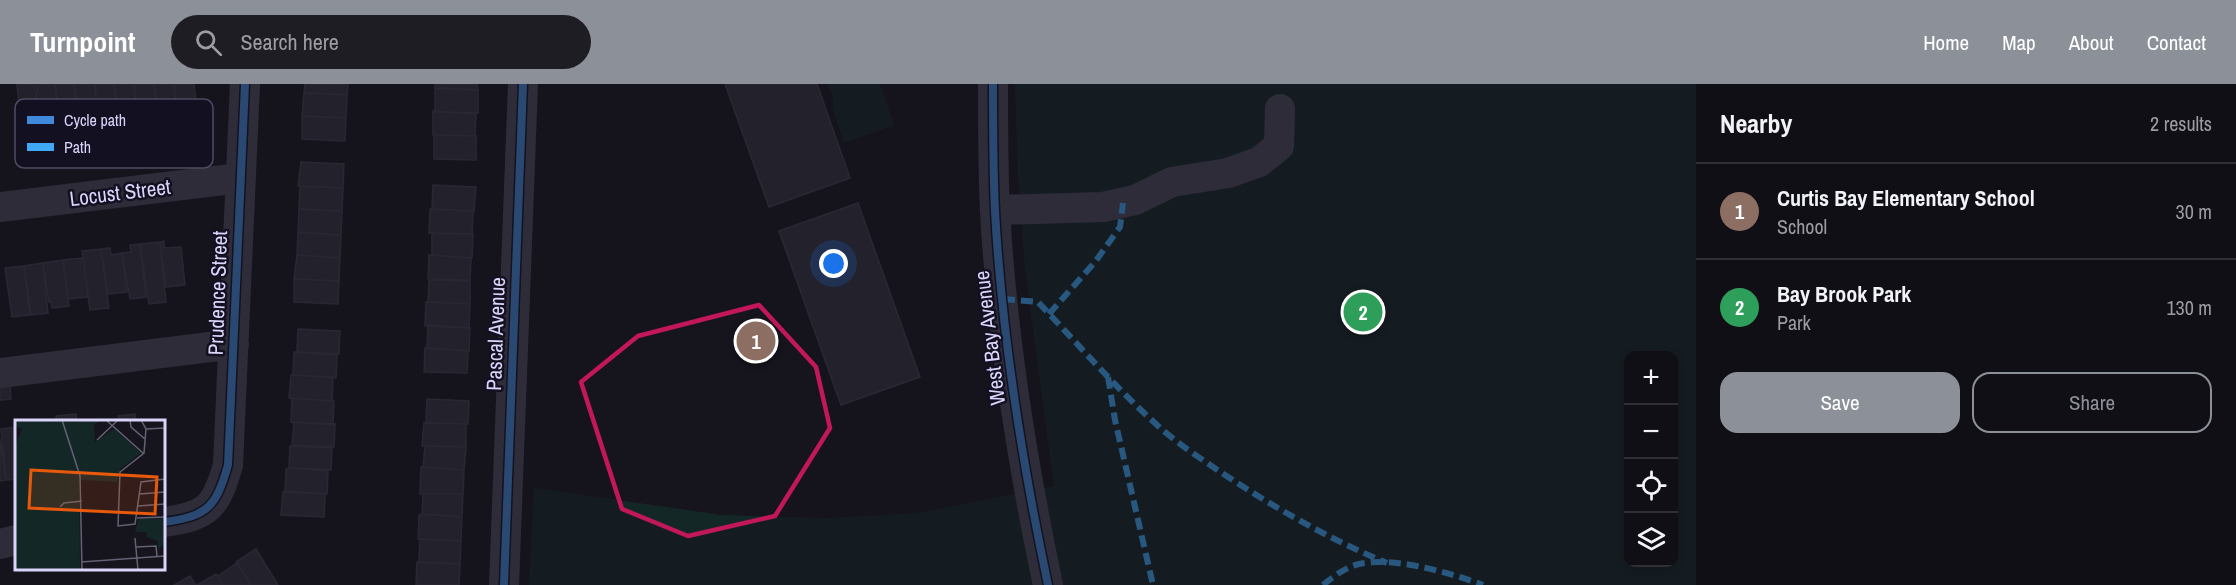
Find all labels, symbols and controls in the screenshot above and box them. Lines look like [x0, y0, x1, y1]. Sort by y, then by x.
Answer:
search box [171, 15, 591, 69]
text: Turnpoint [30, 23, 135, 61]
icon: search [192, 26, 225, 59]
text: Search here [240, 27, 339, 57]
text: Home [1923, 28, 1969, 57]
text: Map [2002, 28, 2036, 57]
text: About [2069, 28, 2114, 57]
text: Contact [2147, 28, 2206, 57]
legend [15, 99, 213, 168]
text: Nearby [1720, 106, 1792, 141]
text: Cycle path [64, 109, 126, 131]
text: 2 results [2150, 110, 2212, 137]
text: Path [64, 136, 91, 158]
street label: Locust Street [68, 172, 172, 213]
text: Curtis Bay Elementary School [1777, 183, 2035, 213]
text: 1 [1735, 198, 1744, 225]
text: 30 m [2176, 198, 2212, 225]
text: School [1777, 213, 1827, 240]
street label: Prudence Street [201, 230, 234, 356]
your location [819, 249, 848, 278]
street label: West Bay Avenue [967, 269, 1012, 407]
street label: Pascal Avenue [479, 277, 512, 391]
text: Bay Brook Park [1777, 279, 1911, 309]
pin: 2 [1344, 290, 1382, 334]
text: 2 [1735, 294, 1744, 321]
text: 130 m [2166, 294, 2212, 321]
text: Park [1777, 309, 1811, 336]
pin: 1 [736, 318, 776, 364]
map controls [1624, 351, 1678, 567]
button: + [1624, 351, 1678, 405]
button: Save [1720, 372, 1960, 433]
button: Share [1972, 372, 2212, 433]
button: − [1624, 405, 1678, 459]
inset map [15, 420, 165, 570]
button: locate [1624, 459, 1678, 513]
button: layers [1624, 513, 1678, 567]

